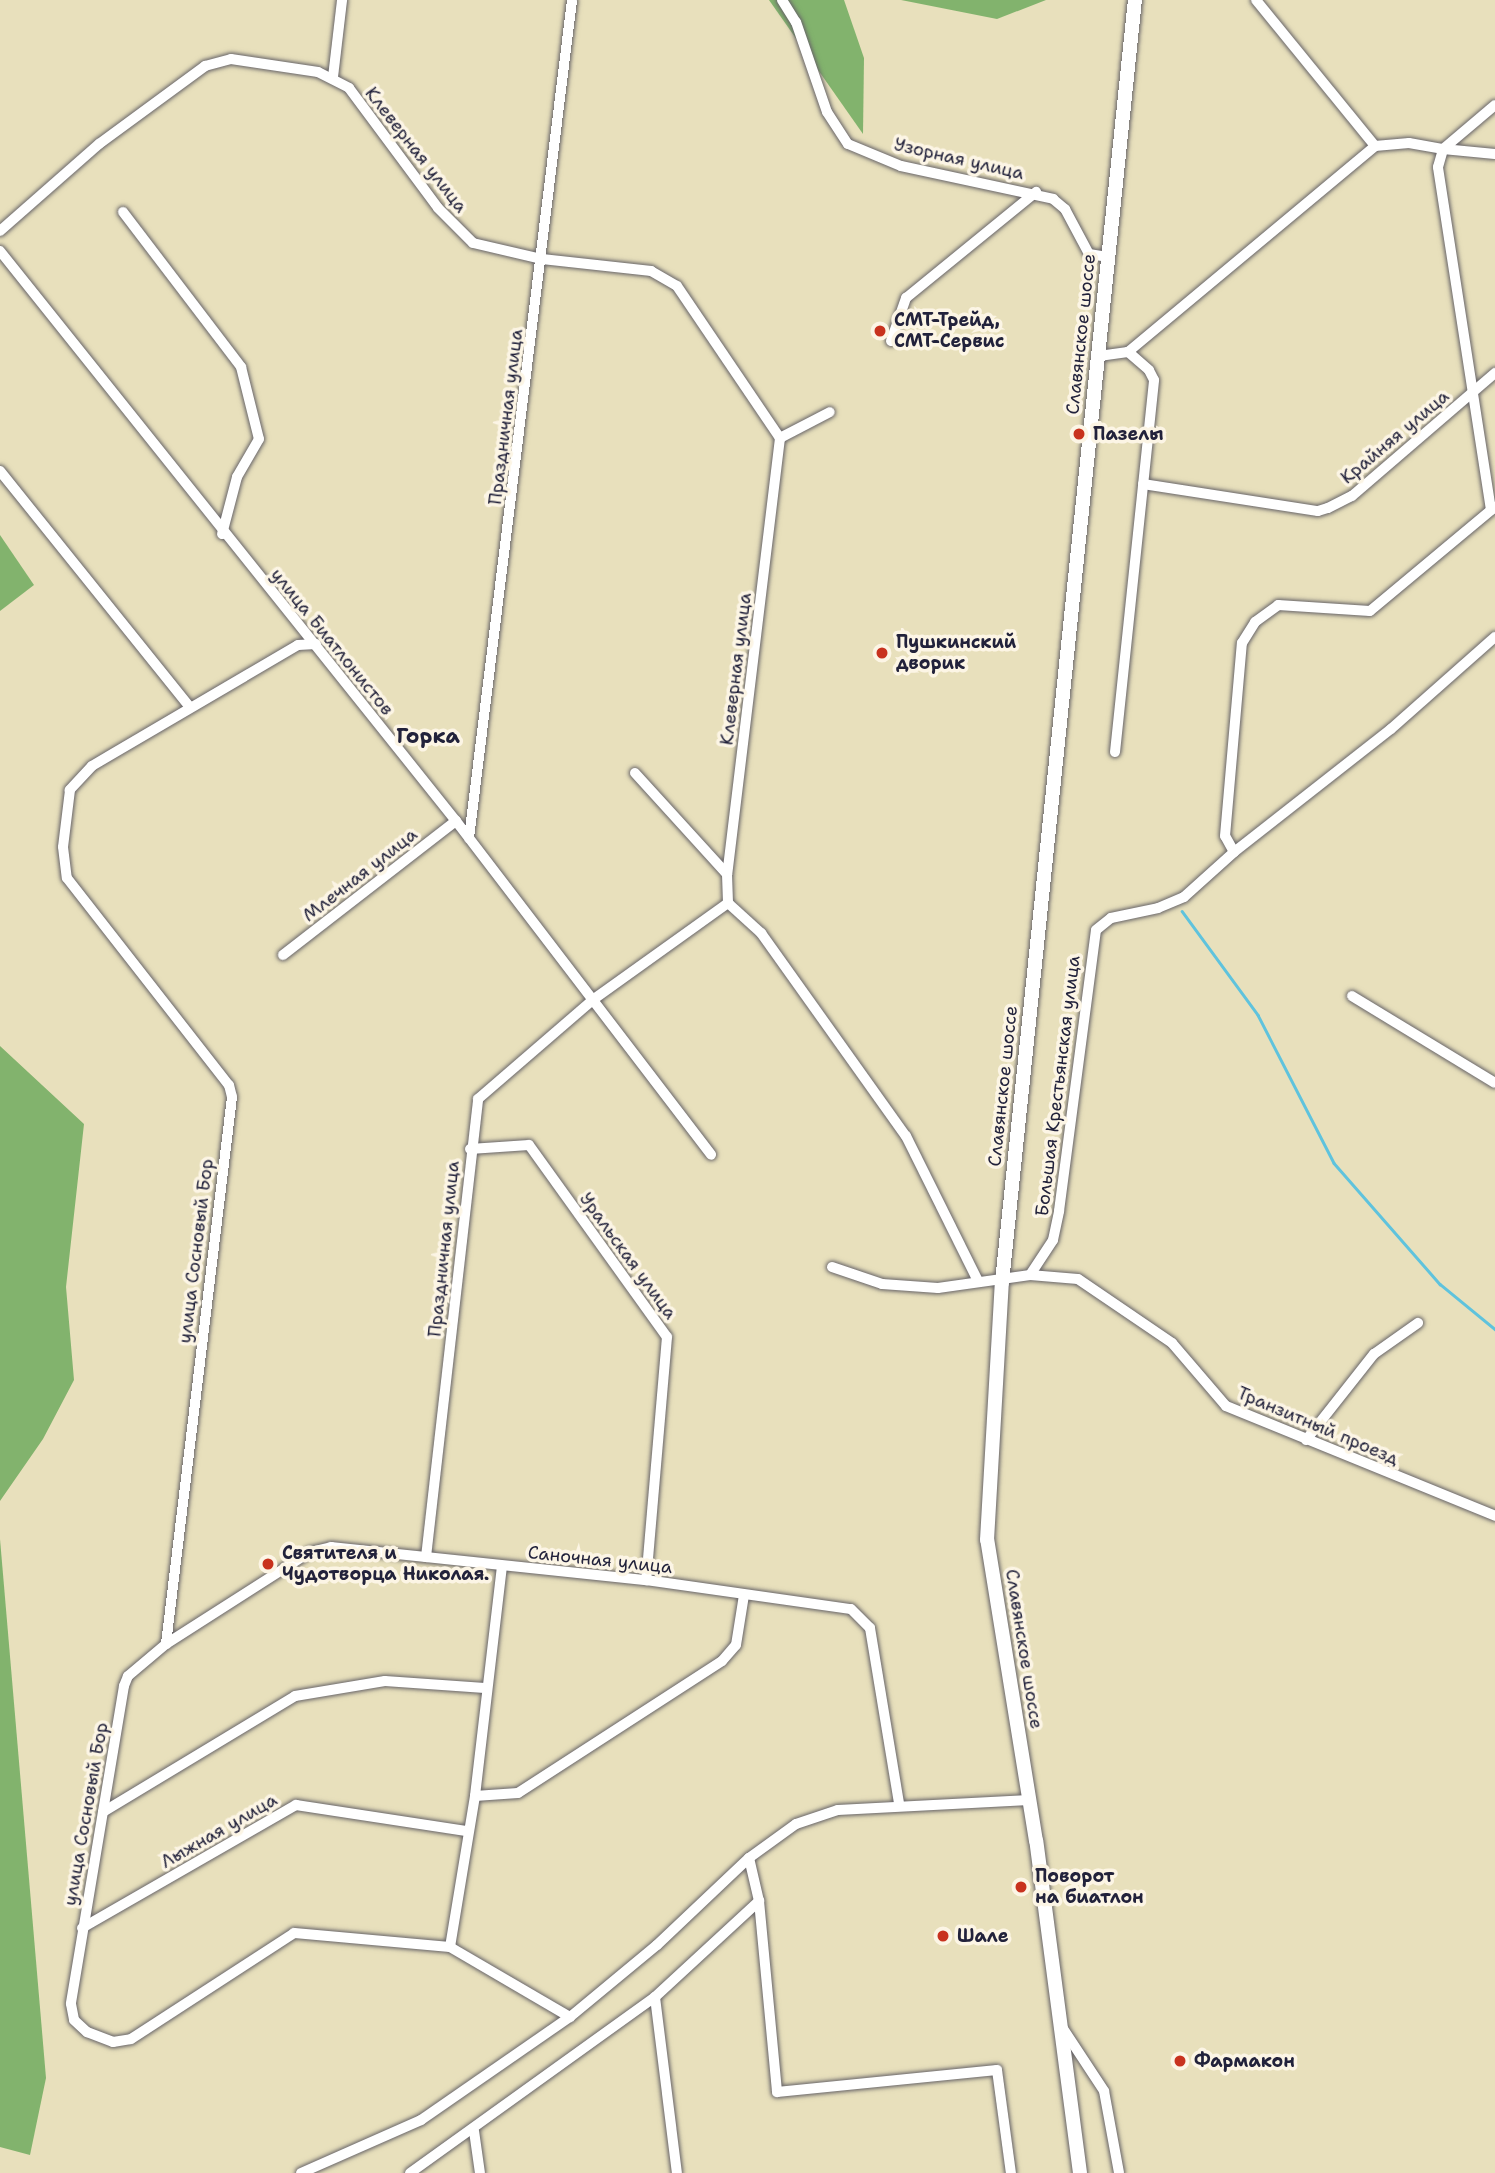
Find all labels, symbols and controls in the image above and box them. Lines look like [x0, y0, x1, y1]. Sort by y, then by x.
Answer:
street label: Клеверная улица [360, 83, 472, 217]
street label: Узорная улица [892, 134, 1026, 184]
street label: Славянское шоссе [1062, 253, 1100, 415]
place label: СМТ-Трейд, СМТ-Сервис [894, 310, 1004, 352]
marker: СМТ-Трейд, СМТ-Сервис [872, 323, 888, 339]
street label: Праздничная улица [485, 328, 527, 506]
street label: Крайняя улица [1336, 385, 1454, 489]
place label: Пазелы [1093, 423, 1163, 445]
marker: Пазелы [1071, 426, 1087, 442]
street label: улица Биатлонистов [266, 564, 398, 720]
street label: Клеверная улица [716, 592, 756, 746]
place label: Пушкинский дворик [896, 632, 1016, 674]
marker: Пушкинский дворик [874, 645, 890, 661]
district label: Горка [396, 723, 460, 749]
street label: Млечная улица [299, 824, 421, 926]
street label: Большая Крестьянская улица [1031, 954, 1085, 1218]
street label: Славянское шоссе [984, 1005, 1022, 1167]
street label: улица Сосновый Бор [174, 1158, 218, 1344]
street label: Праздничная улица [424, 1160, 464, 1338]
street label: Уральская улица [575, 1189, 681, 1323]
street label: Транзитный проезд [1234, 1382, 1402, 1470]
street label: Саночная улица [527, 1542, 673, 1578]
place label: Святителя и Чудотворца Николая. [282, 1543, 489, 1586]
marker: Святителя и Чудотворца Николая. [260, 1556, 276, 1572]
street label: Славянское шоссе [1001, 1568, 1047, 1730]
street label: улица Сосновый Бор [59, 1721, 113, 1907]
street label: Лыжная улица [157, 1789, 281, 1873]
place label: Поворот на биатлон [1035, 1866, 1144, 1909]
marker: Поворот на биатлон [1013, 1879, 1029, 1895]
place label: Шале [957, 1925, 1008, 1947]
marker: Шале [935, 1928, 951, 1944]
place label: Фармакон [1194, 2050, 1295, 2072]
marker: Фармакон [1172, 2053, 1188, 2069]

